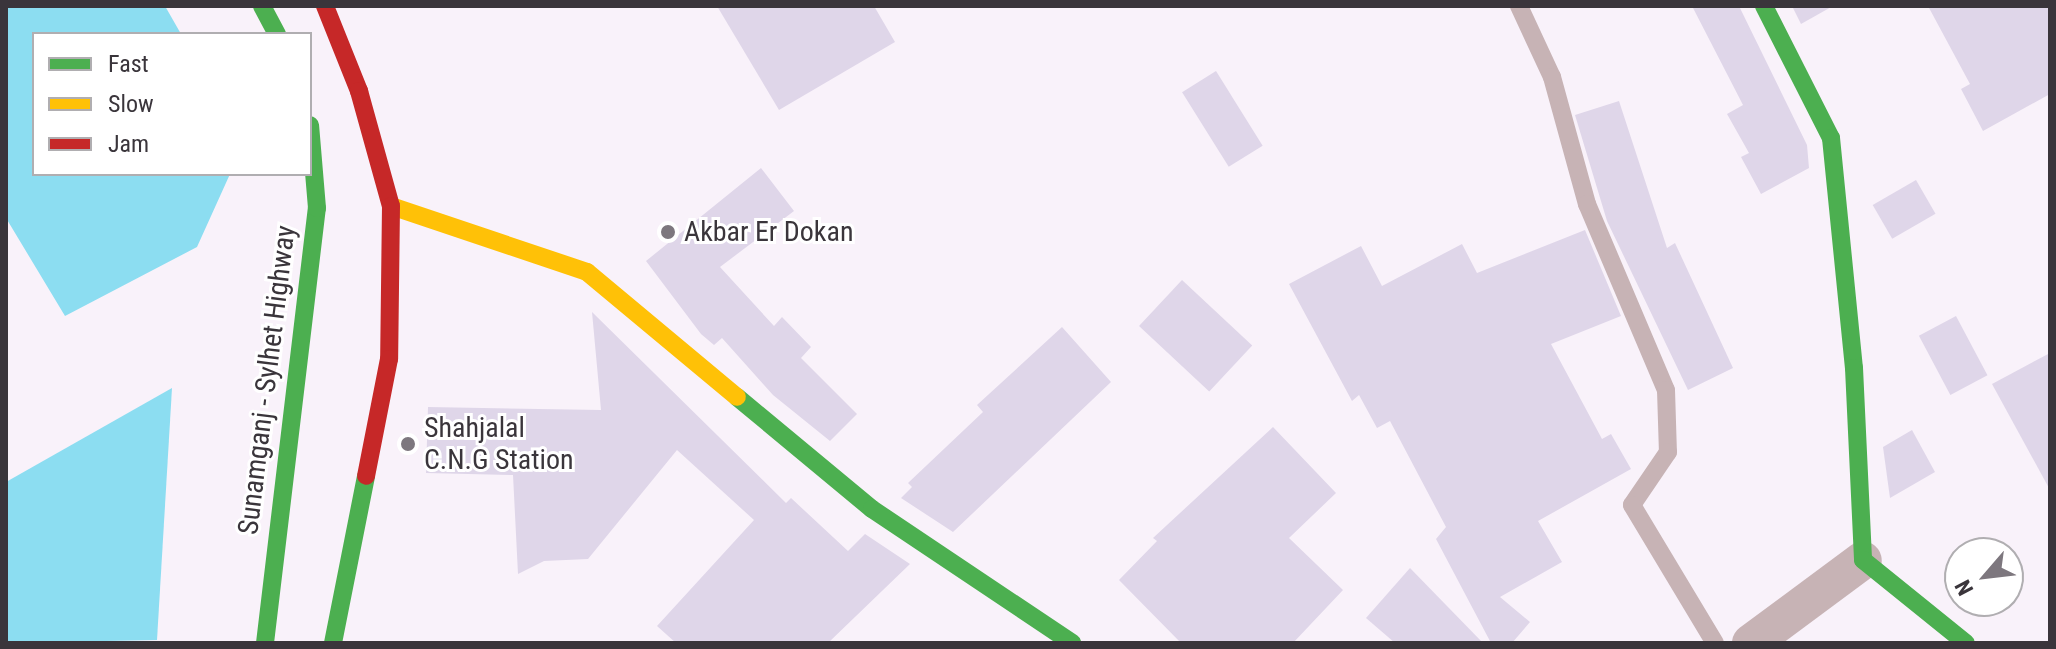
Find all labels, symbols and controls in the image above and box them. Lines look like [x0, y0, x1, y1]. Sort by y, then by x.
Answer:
legend [32, 32, 312, 176]
text: Fast [108, 50, 149, 78]
text: Slow [108, 90, 154, 118]
text: Jam [108, 130, 149, 158]
place label: Akbar Er Dokan [684, 215, 853, 249]
marker: Akbar Er Dokan [659, 223, 677, 241]
street label: Sunamganj - Sylhet Highway [231, 224, 303, 536]
place label: Shahjalal C.N.G Station [424, 411, 574, 477]
marker: Shahjalal C.N.G Station [399, 435, 417, 453]
north arrow [1944, 537, 2024, 617]
text: N [1950, 576, 1978, 599]

